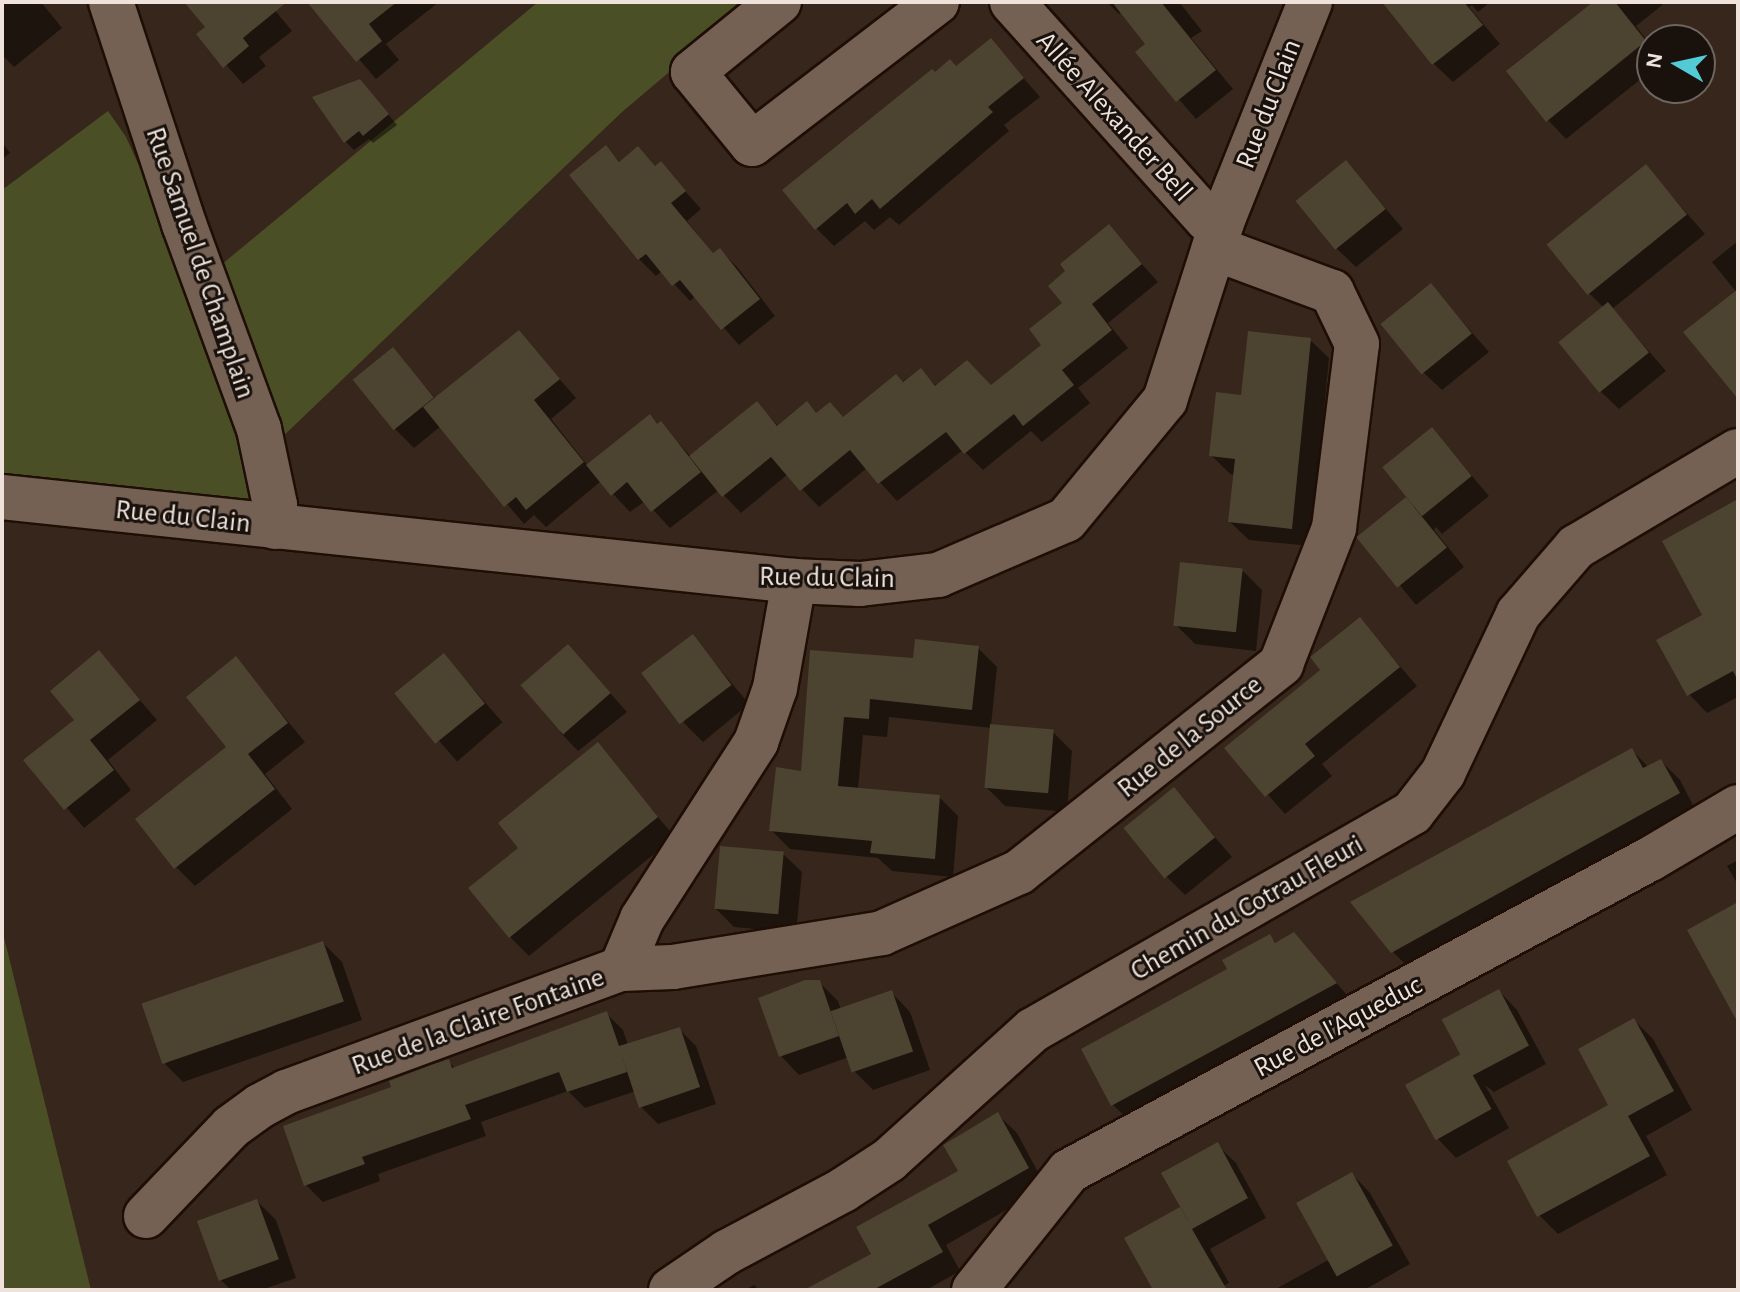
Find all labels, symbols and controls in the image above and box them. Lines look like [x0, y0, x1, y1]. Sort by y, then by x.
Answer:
north arrow [1636, 24, 1716, 104]
street label: Allée Alexander Bell [1029, 25, 1199, 209]
street label: Rue du Clain [1229, 35, 1309, 173]
text: N [1642, 51, 1666, 70]
street label: Rue Samuel de Champlain [138, 123, 262, 403]
street label: Rue du Clain [114, 493, 252, 541]
street label: Rue du Clain [759, 560, 895, 596]
street label: Rue de la Source [1111, 668, 1269, 806]
street label: Chemin du Cotrau Fleuri [1125, 828, 1369, 988]
street label: Rue de la Claire Fontaine [347, 961, 609, 1083]
street label: Rue de l'Aqueduc [1248, 969, 1428, 1085]

